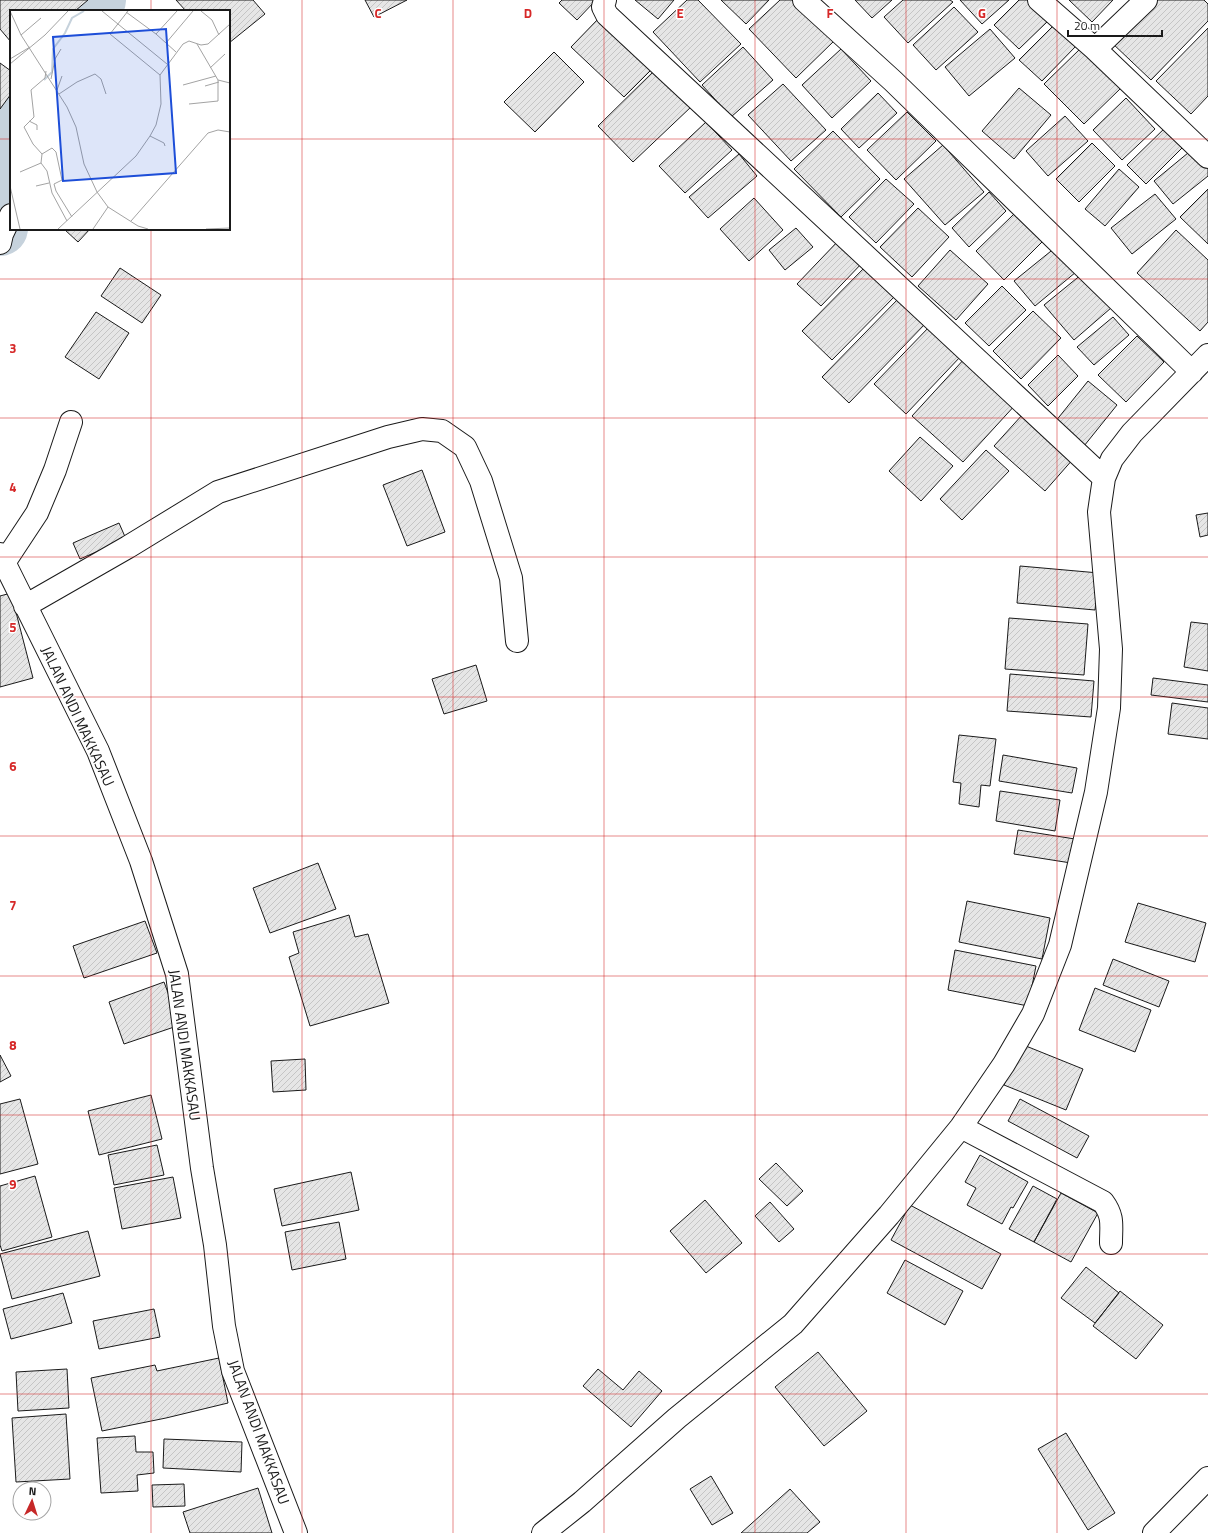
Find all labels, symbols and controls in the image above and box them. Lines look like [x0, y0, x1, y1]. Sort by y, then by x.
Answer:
text: C [374, 3, 382, 23]
text: D [524, 3, 532, 23]
text: E [676, 3, 684, 23]
text: F [827, 3, 834, 23]
text: G [978, 3, 986, 23]
inset map [10, 10, 230, 230]
scale bar [1068, 12, 1162, 38]
text: 20 m [1074, 16, 1100, 35]
text: 3 [9, 338, 17, 358]
text: 4 [9, 477, 17, 497]
text: 5 [9, 617, 17, 637]
street label: JALAN ANDI MAKKASAU [35, 642, 121, 790]
text: 6 [9, 756, 17, 776]
text: 7 [9, 895, 17, 915]
street label: JALAN ANDI MAKKASAU [163, 968, 207, 1122]
text: 8 [9, 1035, 17, 1055]
text: 9 [9, 1174, 17, 1194]
street label: JALAN ANDI MAKKASAU [222, 1356, 296, 1508]
north arrow [12, 1481, 52, 1521]
text: N [28, 1483, 37, 1499]

